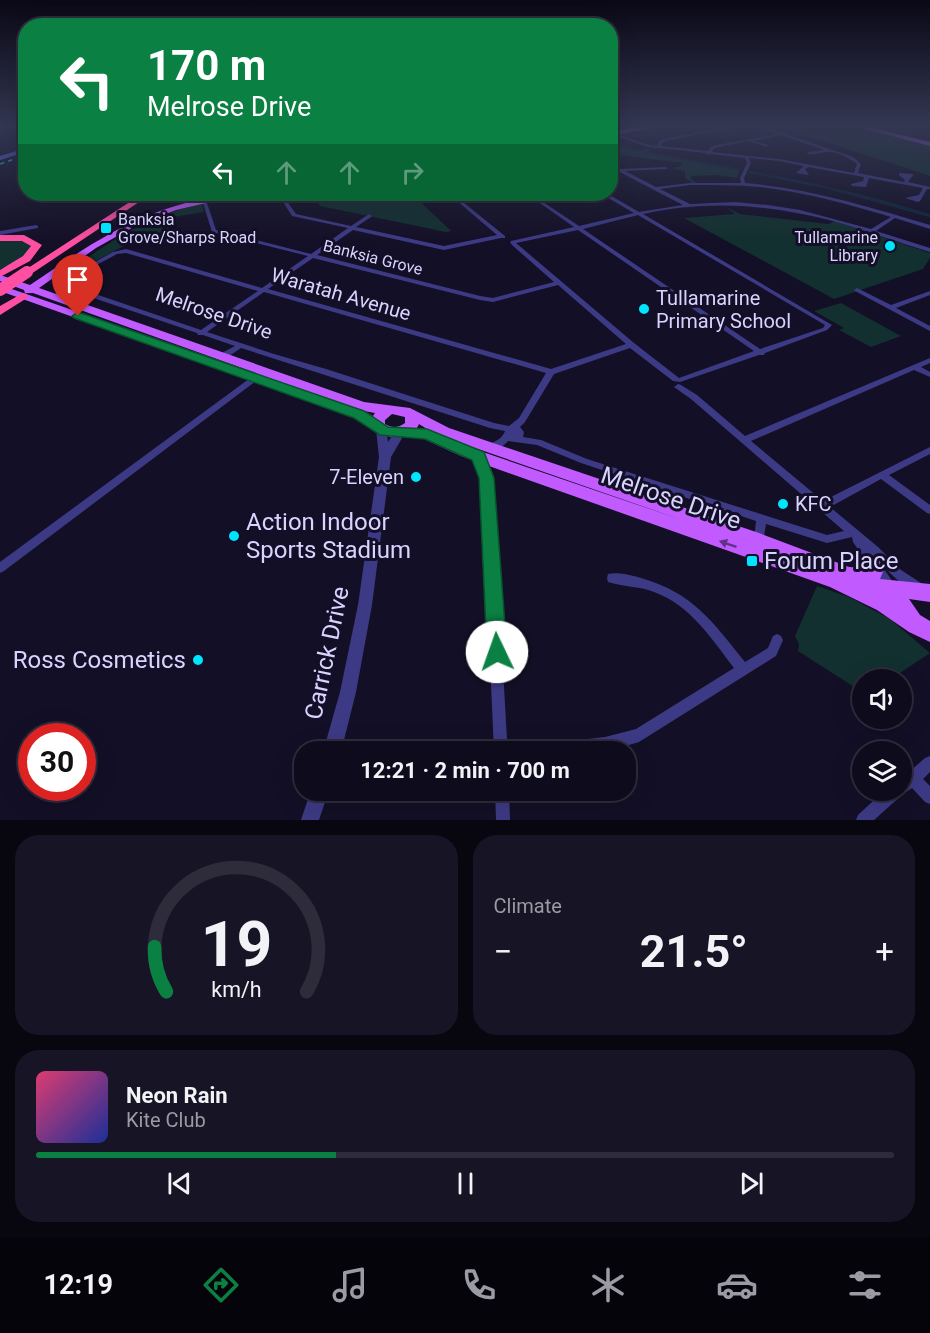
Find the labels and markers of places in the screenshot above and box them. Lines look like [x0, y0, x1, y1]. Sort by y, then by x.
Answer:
place label: Banksia Grove/Sharps Road [118, 210, 256, 247]
marker: Banksia Grove/Sharps Road [99, 221, 113, 235]
place label: Tullamarine Library [795, 228, 878, 265]
marker: Tullamarine Library [883, 239, 897, 253]
pin [52, 254, 103, 316]
place label: Tullamarine Primary School [656, 286, 791, 333]
marker: Tullamarine Primary School [637, 302, 651, 316]
place label: 7-Eleven [329, 465, 404, 489]
marker: 7-Eleven [409, 470, 423, 484]
place label: KFC [795, 492, 832, 516]
marker: KFC [776, 497, 790, 511]
place label: Action Indoor Sports Stadium [246, 508, 411, 564]
marker: Action Indoor Sports Stadium [227, 529, 241, 543]
place label: Forum Place [764, 547, 898, 575]
marker: Forum Place [745, 554, 759, 568]
place label: Ross Cosmetics [13, 646, 186, 674]
marker: Ross Cosmetics [191, 653, 205, 667]

